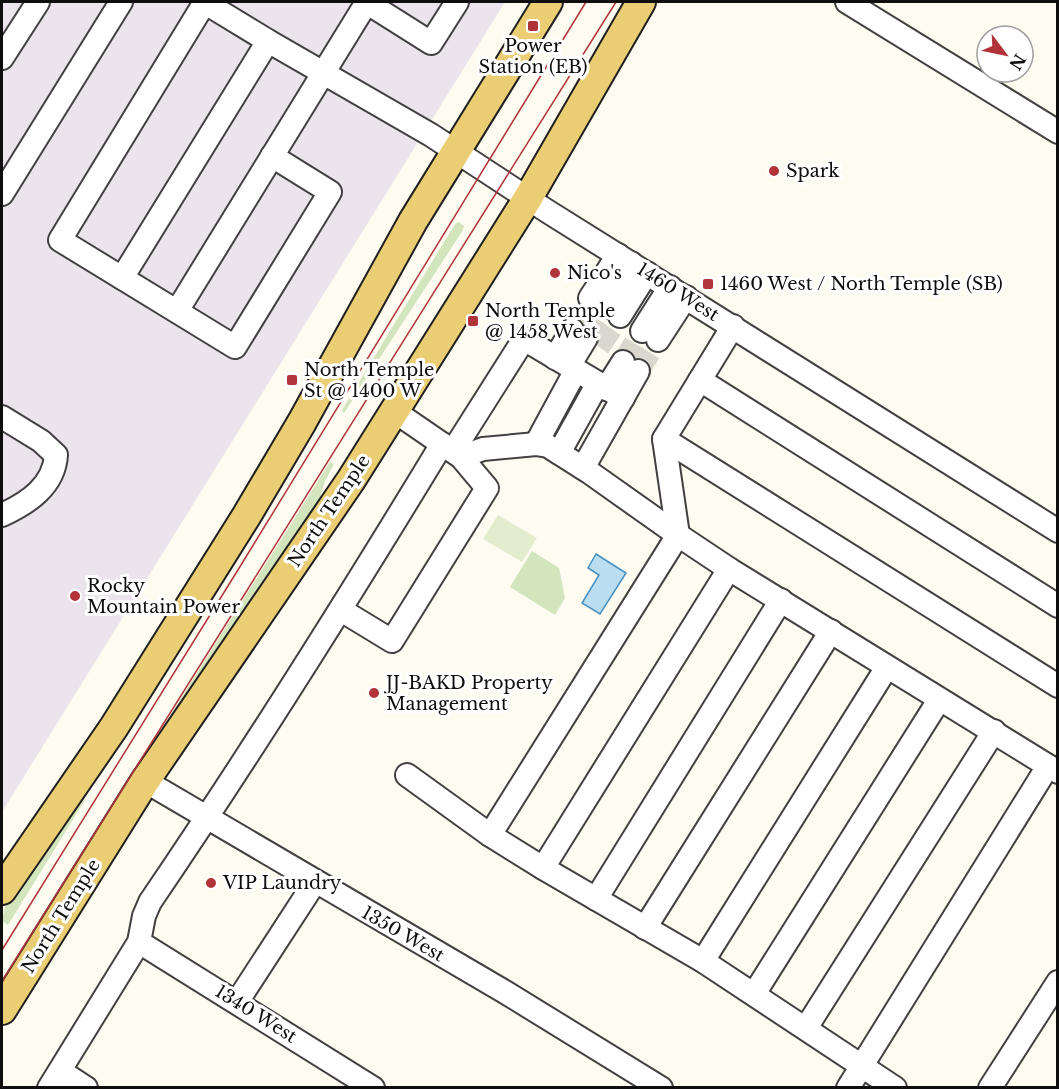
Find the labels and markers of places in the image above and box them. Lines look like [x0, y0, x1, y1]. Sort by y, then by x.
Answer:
marker: Power Station (EB) [526, 19, 540, 33]
place label: Power Station (EB) [478, 35, 588, 78]
place label: Spark [786, 160, 839, 182]
marker: Spark [767, 164, 781, 178]
place label: Nico's [567, 262, 622, 284]
marker: Nico's [548, 266, 562, 280]
place label: 1460 West / North Temple (SB) [720, 273, 1003, 295]
marker: 1460 West / North Temple (SB) [701, 277, 715, 291]
place label: North Temple @ 1458 West [485, 300, 615, 343]
marker: North Temple @ 1458 West [466, 314, 480, 328]
place label: North Temple St @ 1400 W [304, 359, 434, 402]
marker: North Temple St @ 1400 W [285, 373, 299, 387]
place label: Rocky Mountain Power [87, 575, 240, 618]
marker: Rocky Mountain Power [68, 589, 82, 603]
place label: JJ-BAKD Property Management [384, 672, 553, 715]
marker: JJ-BAKD Property Management [367, 686, 381, 700]
place label: VIP Laundry [222, 872, 342, 894]
marker: VIP Laundry [204, 876, 218, 890]

